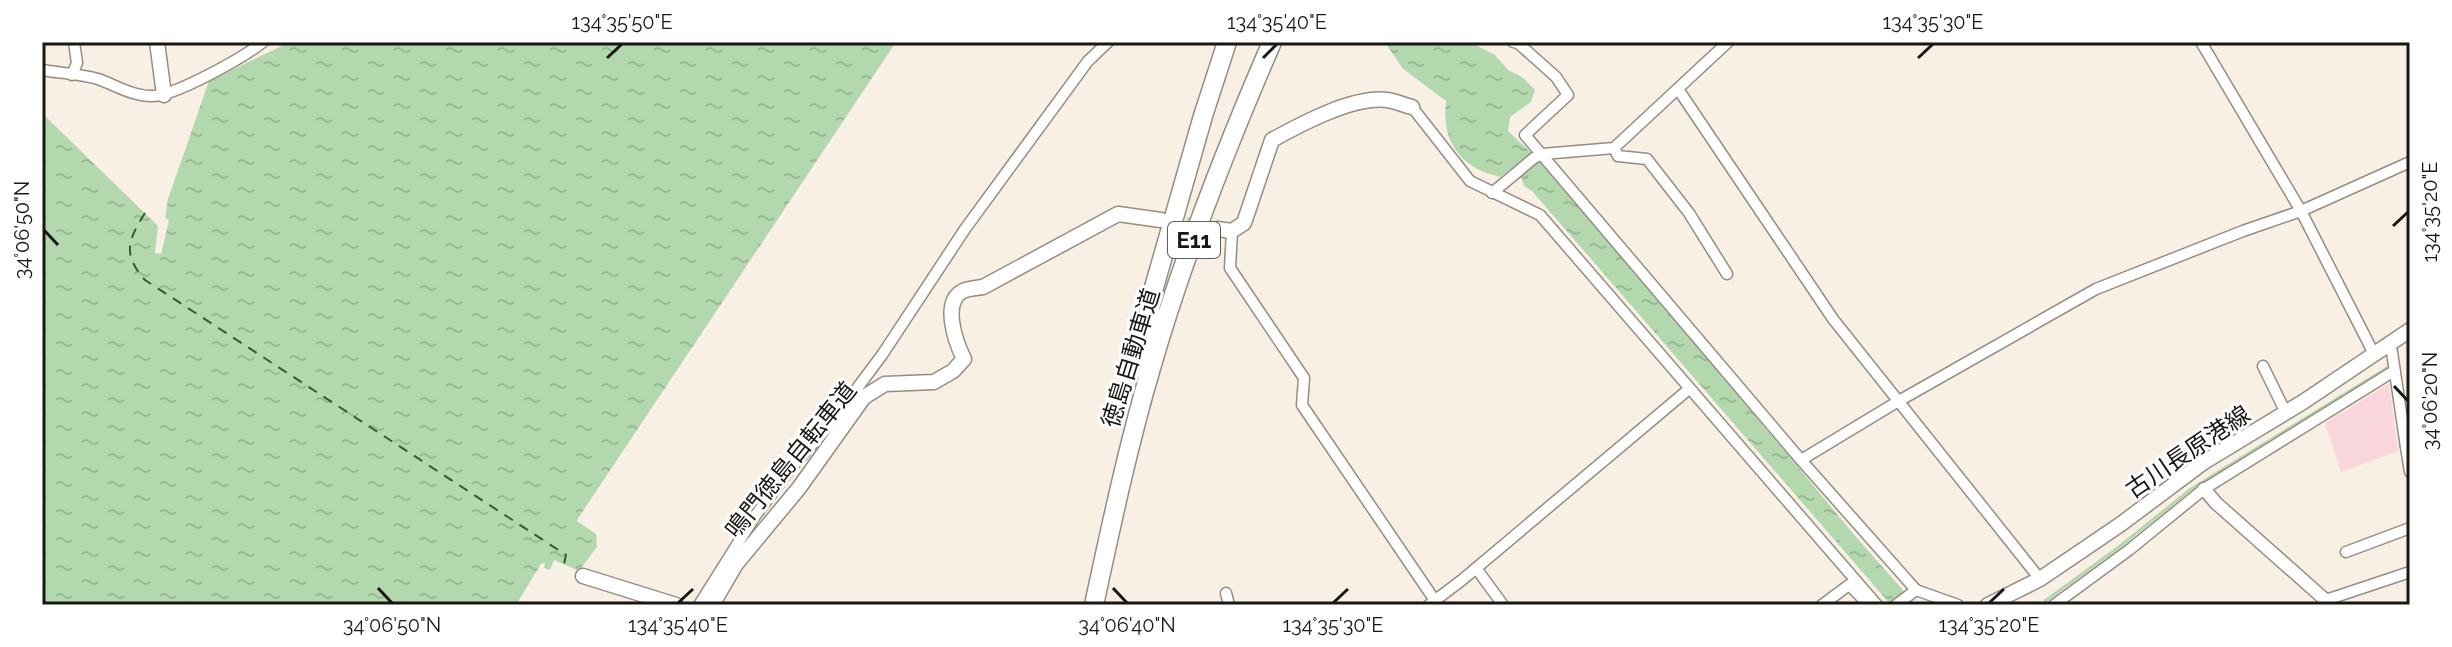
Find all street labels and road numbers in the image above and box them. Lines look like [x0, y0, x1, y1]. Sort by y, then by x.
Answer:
road number: E11 [1168, 222, 1220, 258]
street label: 徳島自動車道 [1096, 285, 1165, 431]
street label: 鳴門徳島自転車道 [719, 376, 862, 543]
street label: 古川長原港線 [2120, 399, 2256, 504]

